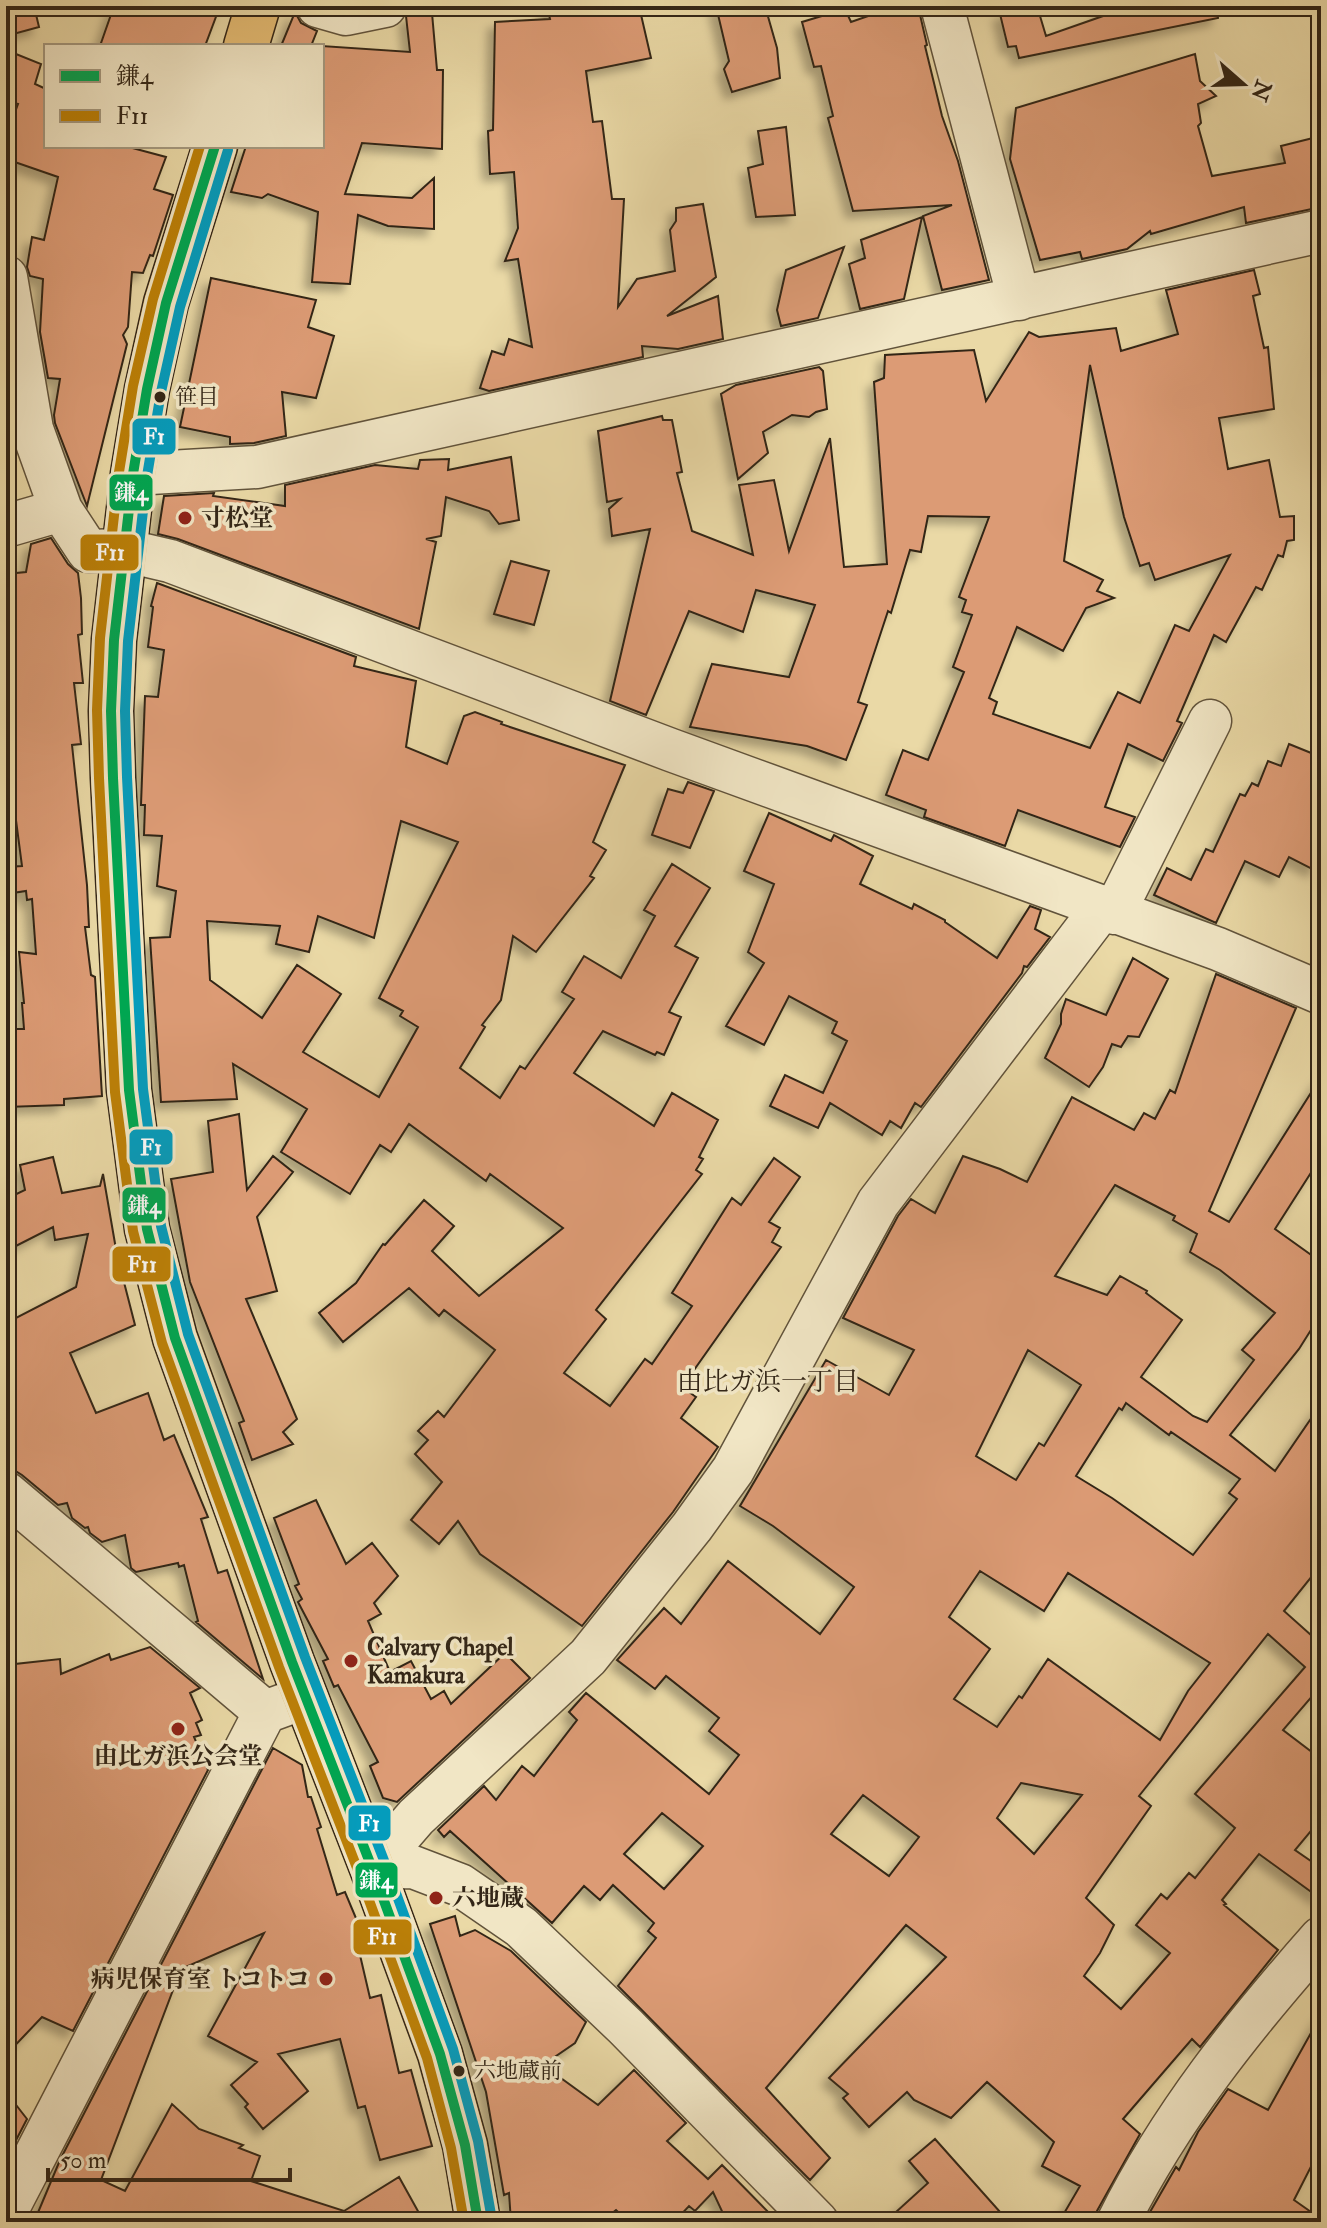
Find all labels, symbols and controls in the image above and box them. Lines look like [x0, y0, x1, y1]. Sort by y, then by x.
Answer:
legend [44, 44, 324, 148]
north arrow [1203, 44, 1283, 124]
text: 鎌4 [116, 61, 154, 92]
text: N [1244, 76, 1278, 105]
text: F11 [116, 101, 148, 132]
place label: 笹目 [175, 383, 219, 411]
marker: 笹目 [152, 389, 168, 405]
line badge: F1 [131, 417, 177, 456]
text: F1 [143, 423, 165, 451]
line badge: 鎌4 [108, 473, 154, 512]
text: 鎌4 [114, 479, 150, 507]
place label: 寸松堂 [201, 503, 273, 534]
marker: 寸松堂 [176, 509, 194, 527]
line badge: F11 [79, 533, 140, 572]
text: F11 [95, 539, 125, 567]
line badge: F1 [128, 1128, 174, 1166]
text: F1 [140, 1134, 162, 1162]
line badge: 鎌4 [121, 1186, 167, 1224]
text: 鎌4 [127, 1192, 163, 1220]
line badge: F11 [111, 1245, 172, 1283]
text: F11 [127, 1251, 157, 1279]
district label: 由比ガ浜一丁目 [677, 1366, 859, 1398]
place label: Calvary Chapel Kamakura [367, 1632, 514, 1691]
marker: Calvary Chapel Kamakura [342, 1652, 360, 1670]
marker: 由比ガ浜公会堂 [169, 1720, 187, 1738]
place label: 由比ガ浜公会堂 [94, 1741, 262, 1772]
line badge: F1 [347, 1804, 392, 1842]
text: F1 [358, 1810, 380, 1838]
line badge: 鎌4 [354, 1861, 399, 1899]
text: 鎌4 [359, 1867, 395, 1895]
place label: 六地蔵 [452, 1883, 524, 1914]
marker: 六地蔵 [427, 1889, 445, 1907]
line badge: F11 [352, 1918, 413, 1956]
text: F11 [367, 1923, 397, 1951]
place label: 病児保育室 トコトコ [91, 1964, 310, 1995]
marker: 病児保育室 トコトコ [317, 1970, 335, 1988]
place label: 六地蔵前 [474, 2057, 562, 2085]
marker: 六地蔵前 [451, 2063, 467, 2079]
scale bar [48, 2132, 290, 2182]
text: 50 m [60, 2145, 107, 2176]

